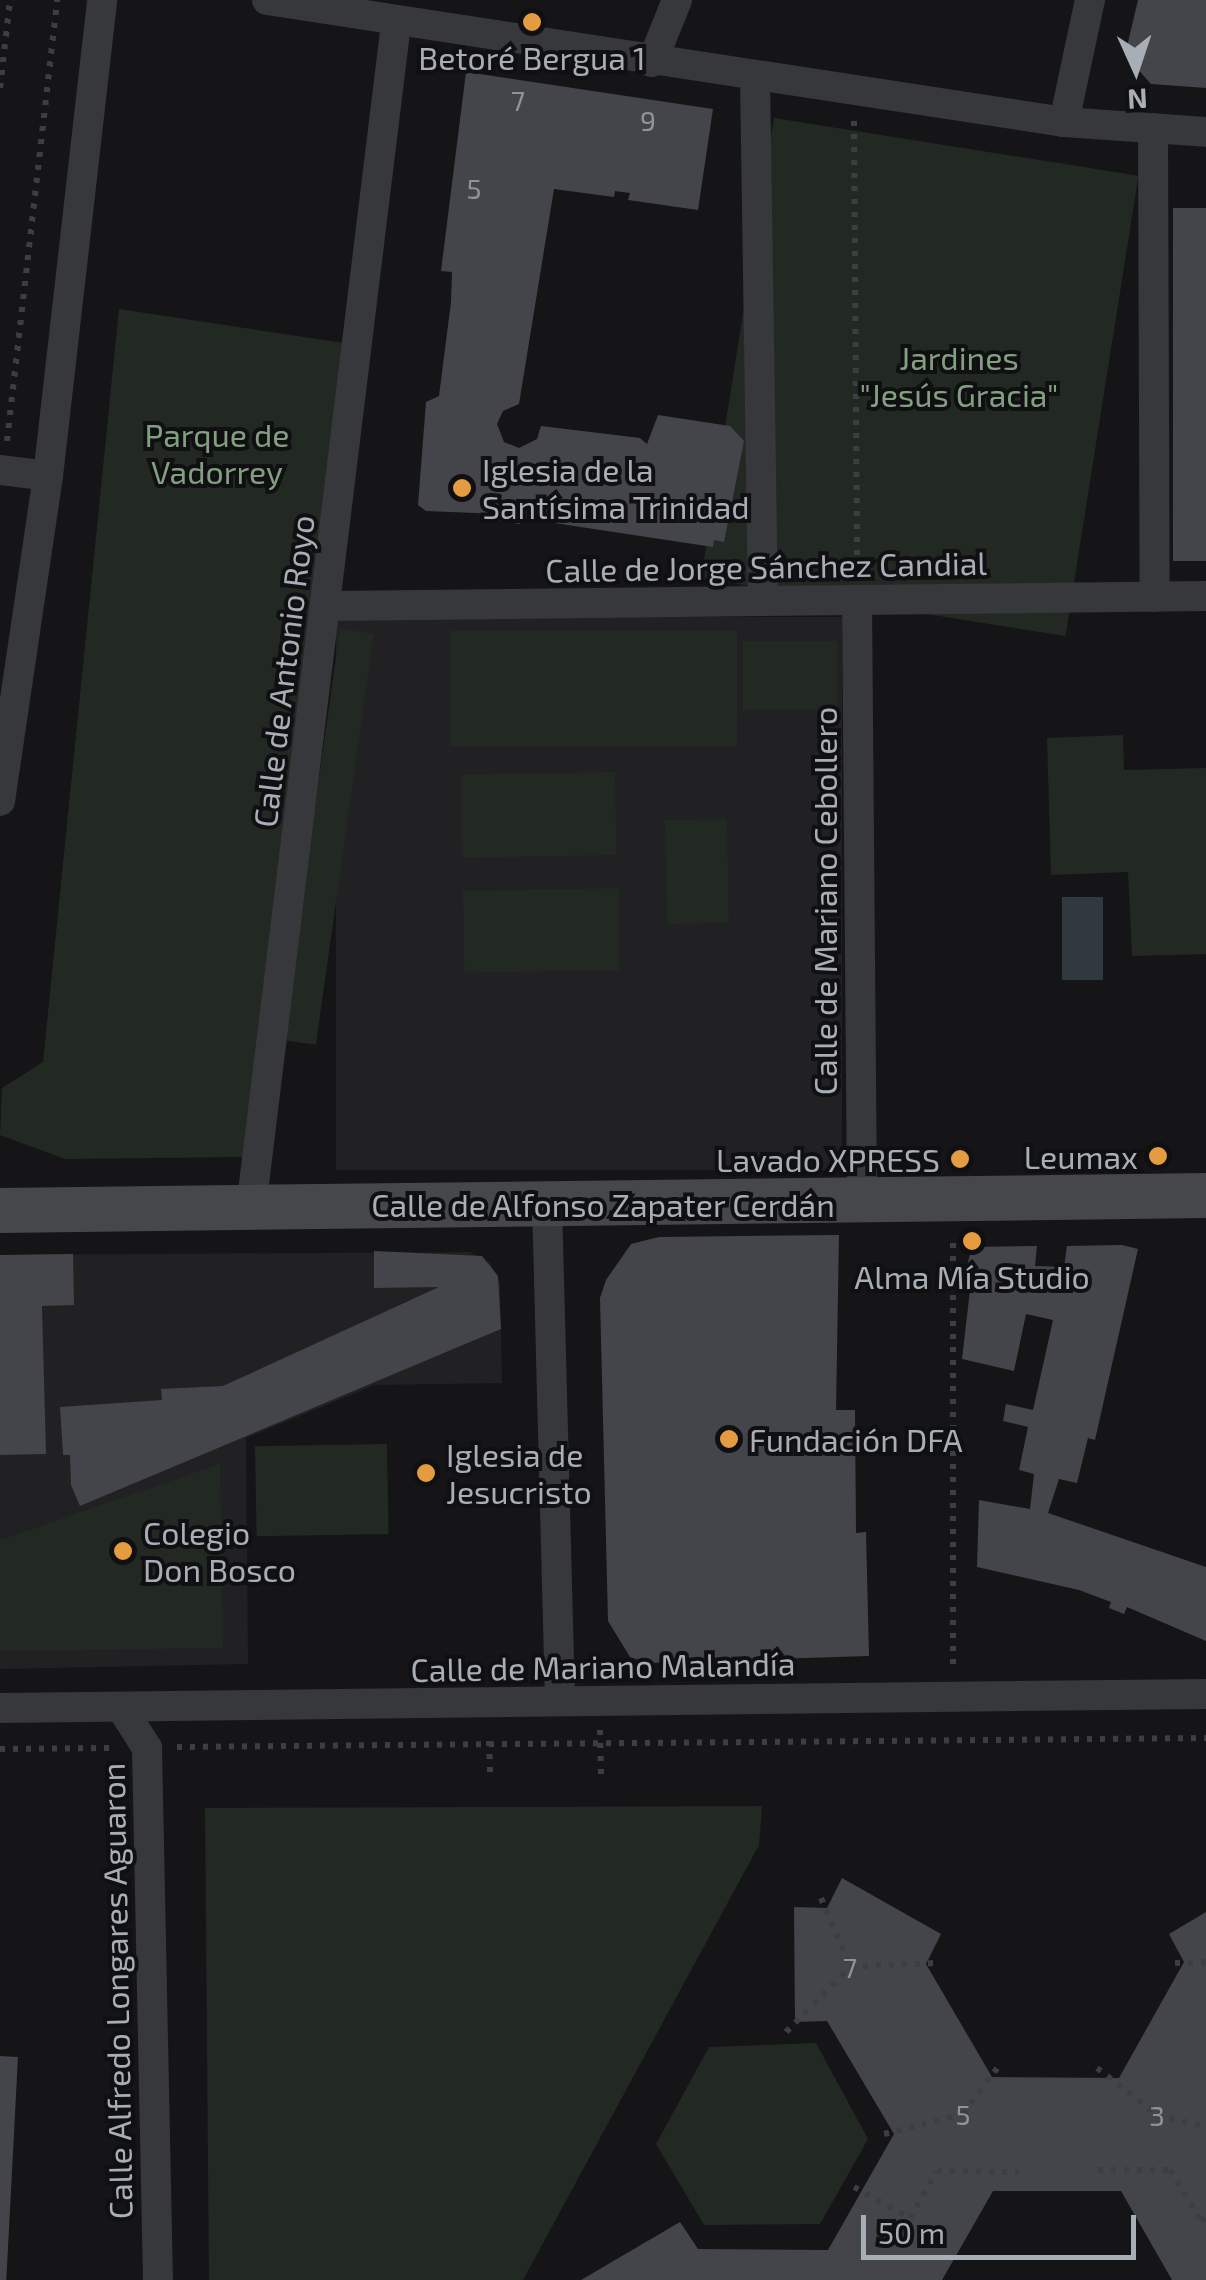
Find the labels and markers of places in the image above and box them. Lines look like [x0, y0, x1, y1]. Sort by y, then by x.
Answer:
marker: Betoré Bergua 1 [521, 11, 543, 33]
place label: Betoré Bergua 1 [418, 38, 646, 76]
place label: Iglesia de la Santísima Trinidad [482, 451, 750, 526]
marker: Iglesia de la Santísima Trinidad [451, 477, 473, 499]
place label: Leumax [1024, 1137, 1138, 1175]
place label: Lavado XPRESS [716, 1140, 940, 1178]
marker: Leumax [1147, 1145, 1169, 1167]
marker: Lavado XPRESS [949, 1148, 971, 1170]
marker: Alma Mía Studio [961, 1230, 983, 1252]
place label: Alma Mía Studio [854, 1257, 1090, 1295]
place label: Fundación DFA [749, 1420, 963, 1458]
marker: Fundación DFA [718, 1428, 740, 1450]
place label: Iglesia de Jesucristo [446, 1436, 592, 1511]
marker: Iglesia de Jesucristo [415, 1462, 437, 1484]
place label: Colegio Don Bosco [143, 1514, 296, 1589]
marker: Colegio Don Bosco [112, 1540, 134, 1562]

